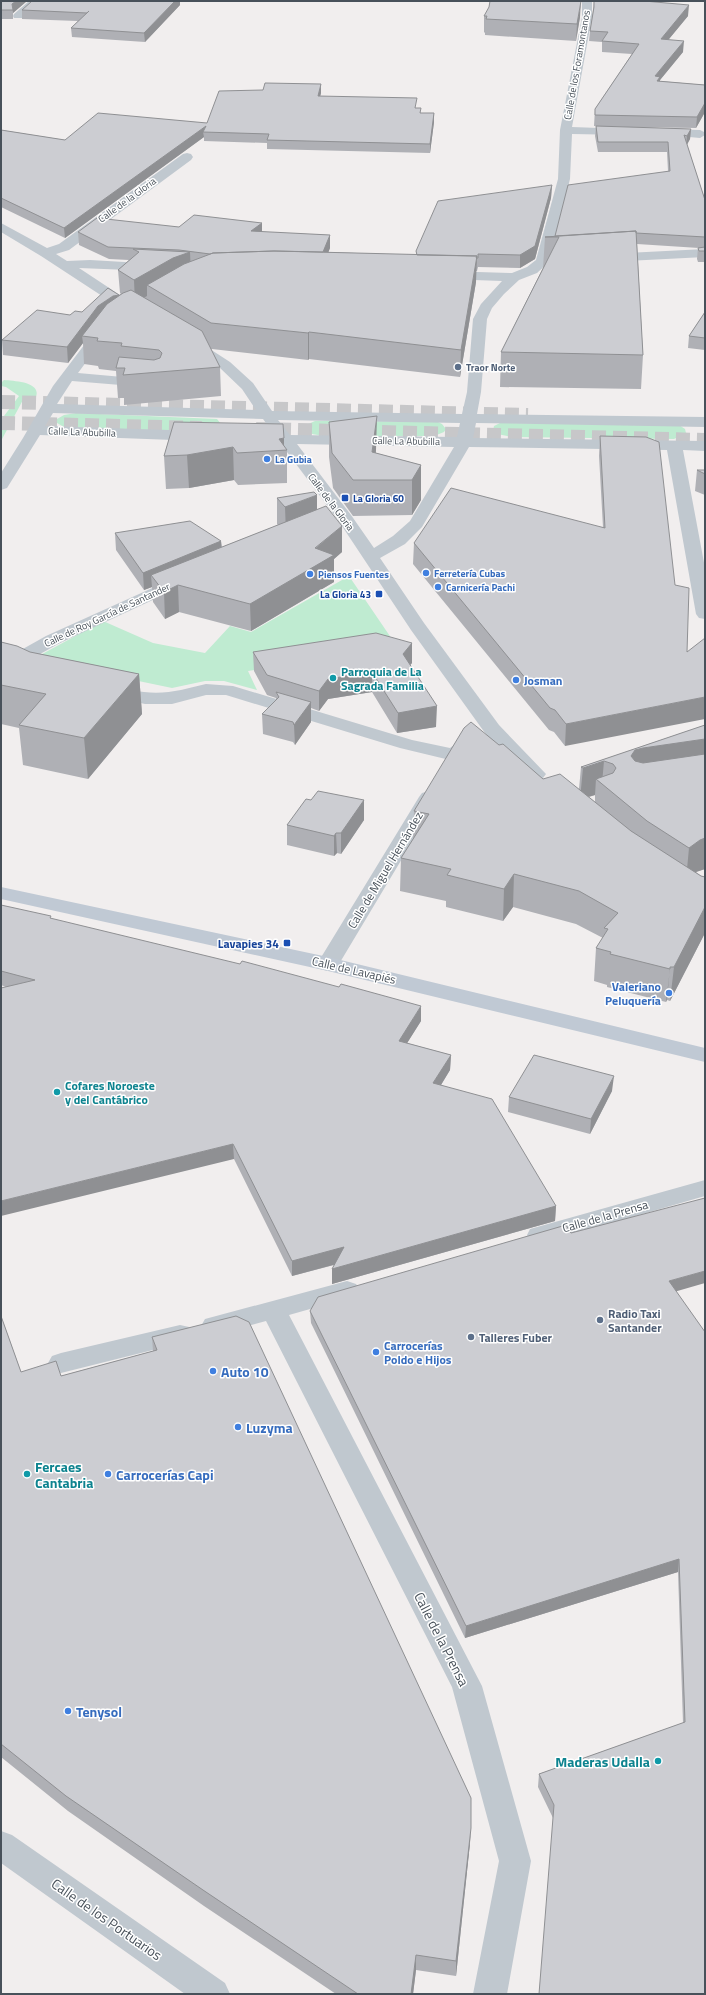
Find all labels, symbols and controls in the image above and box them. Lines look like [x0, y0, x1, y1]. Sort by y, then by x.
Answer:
street label: Calle de los Foramontanos [560, 9, 594, 121]
street label: Calle de la Gloria [95, 174, 159, 226]
place label: Traor Norte [466, 360, 515, 375]
marker: Traor Norte [453, 362, 463, 372]
street label: Calle La Abubilla [48, 423, 116, 441]
street label: Calle La Abubilla [372, 433, 440, 449]
place label: La Gubia [275, 452, 312, 467]
marker: La Gubia [262, 454, 272, 464]
street label: Calle de la Gloria [304, 470, 358, 534]
place label: La Gloria 60 [353, 491, 404, 506]
marker: La Gloria 60 [340, 493, 350, 503]
place label: Ferretería Cubas [434, 566, 506, 581]
place label: Piensos Fuentes [318, 567, 389, 582]
marker: Ferretería Cubas [421, 568, 431, 578]
marker: Piensos Fuentes [305, 569, 315, 579]
street label: Calle de Roy García de Santander [42, 579, 173, 651]
place label: Carnicería Pachi [446, 580, 515, 595]
marker: Carnicería Pachi [433, 582, 443, 592]
place label: La Gloria 43 [320, 587, 371, 602]
marker: La Gloria 43 [374, 589, 384, 599]
place label: Parroquia de La Sagrada Familia [341, 662, 424, 695]
place label: Josman [524, 671, 562, 690]
marker: Parroquia de La Sagrada Familia [328, 673, 338, 683]
marker: Josman [511, 675, 521, 685]
street label: Calle de Miguel Hernández [342, 808, 428, 932]
place label: Lavapies 34 [218, 934, 279, 953]
marker: Lavapies 34 [282, 938, 292, 948]
street label: Calle de Lavapiés [310, 951, 398, 989]
place label: Valeriano Peluquería [605, 977, 661, 1010]
marker: Valeriano Peluquería [664, 988, 674, 998]
place label: Cofares Noroeste y del Cantábrico [65, 1076, 155, 1109]
marker: Cofares Noroeste y del Cantábrico [52, 1087, 62, 1097]
street label: Calle de la Prensa [560, 1195, 650, 1237]
place label: Radio Taxi Santander [608, 1304, 662, 1337]
marker: Radio Taxi Santander [595, 1315, 605, 1325]
place label: Talleres Fuber [479, 1328, 553, 1347]
marker: Talleres Fuber [466, 1332, 476, 1342]
place label: Carrocerías Poldo e Hijos [384, 1336, 452, 1369]
marker: Carrocerías Poldo e Hijos [371, 1347, 381, 1357]
place label: Auto 10 [221, 1361, 269, 1382]
marker: Auto 10 [208, 1366, 218, 1376]
place label: Luzyma [246, 1417, 293, 1438]
marker: Luzyma [233, 1422, 243, 1432]
place label: Fercaes Cantabria [35, 1456, 93, 1493]
place label: Carrocerías Capi [116, 1464, 214, 1485]
marker: Fercaes Cantabria [22, 1469, 32, 1479]
marker: Carrocerías Capi [103, 1469, 113, 1479]
street label: Calle de la Prensa [409, 1588, 475, 1690]
place label: Tenysol [76, 1701, 122, 1722]
marker: Tenysol [63, 1706, 73, 1716]
place label: Maderas Udalla [555, 1751, 650, 1772]
marker: Maderas Udalla [653, 1756, 663, 1766]
street label: Calle de los Portuarios [47, 1873, 167, 1965]

